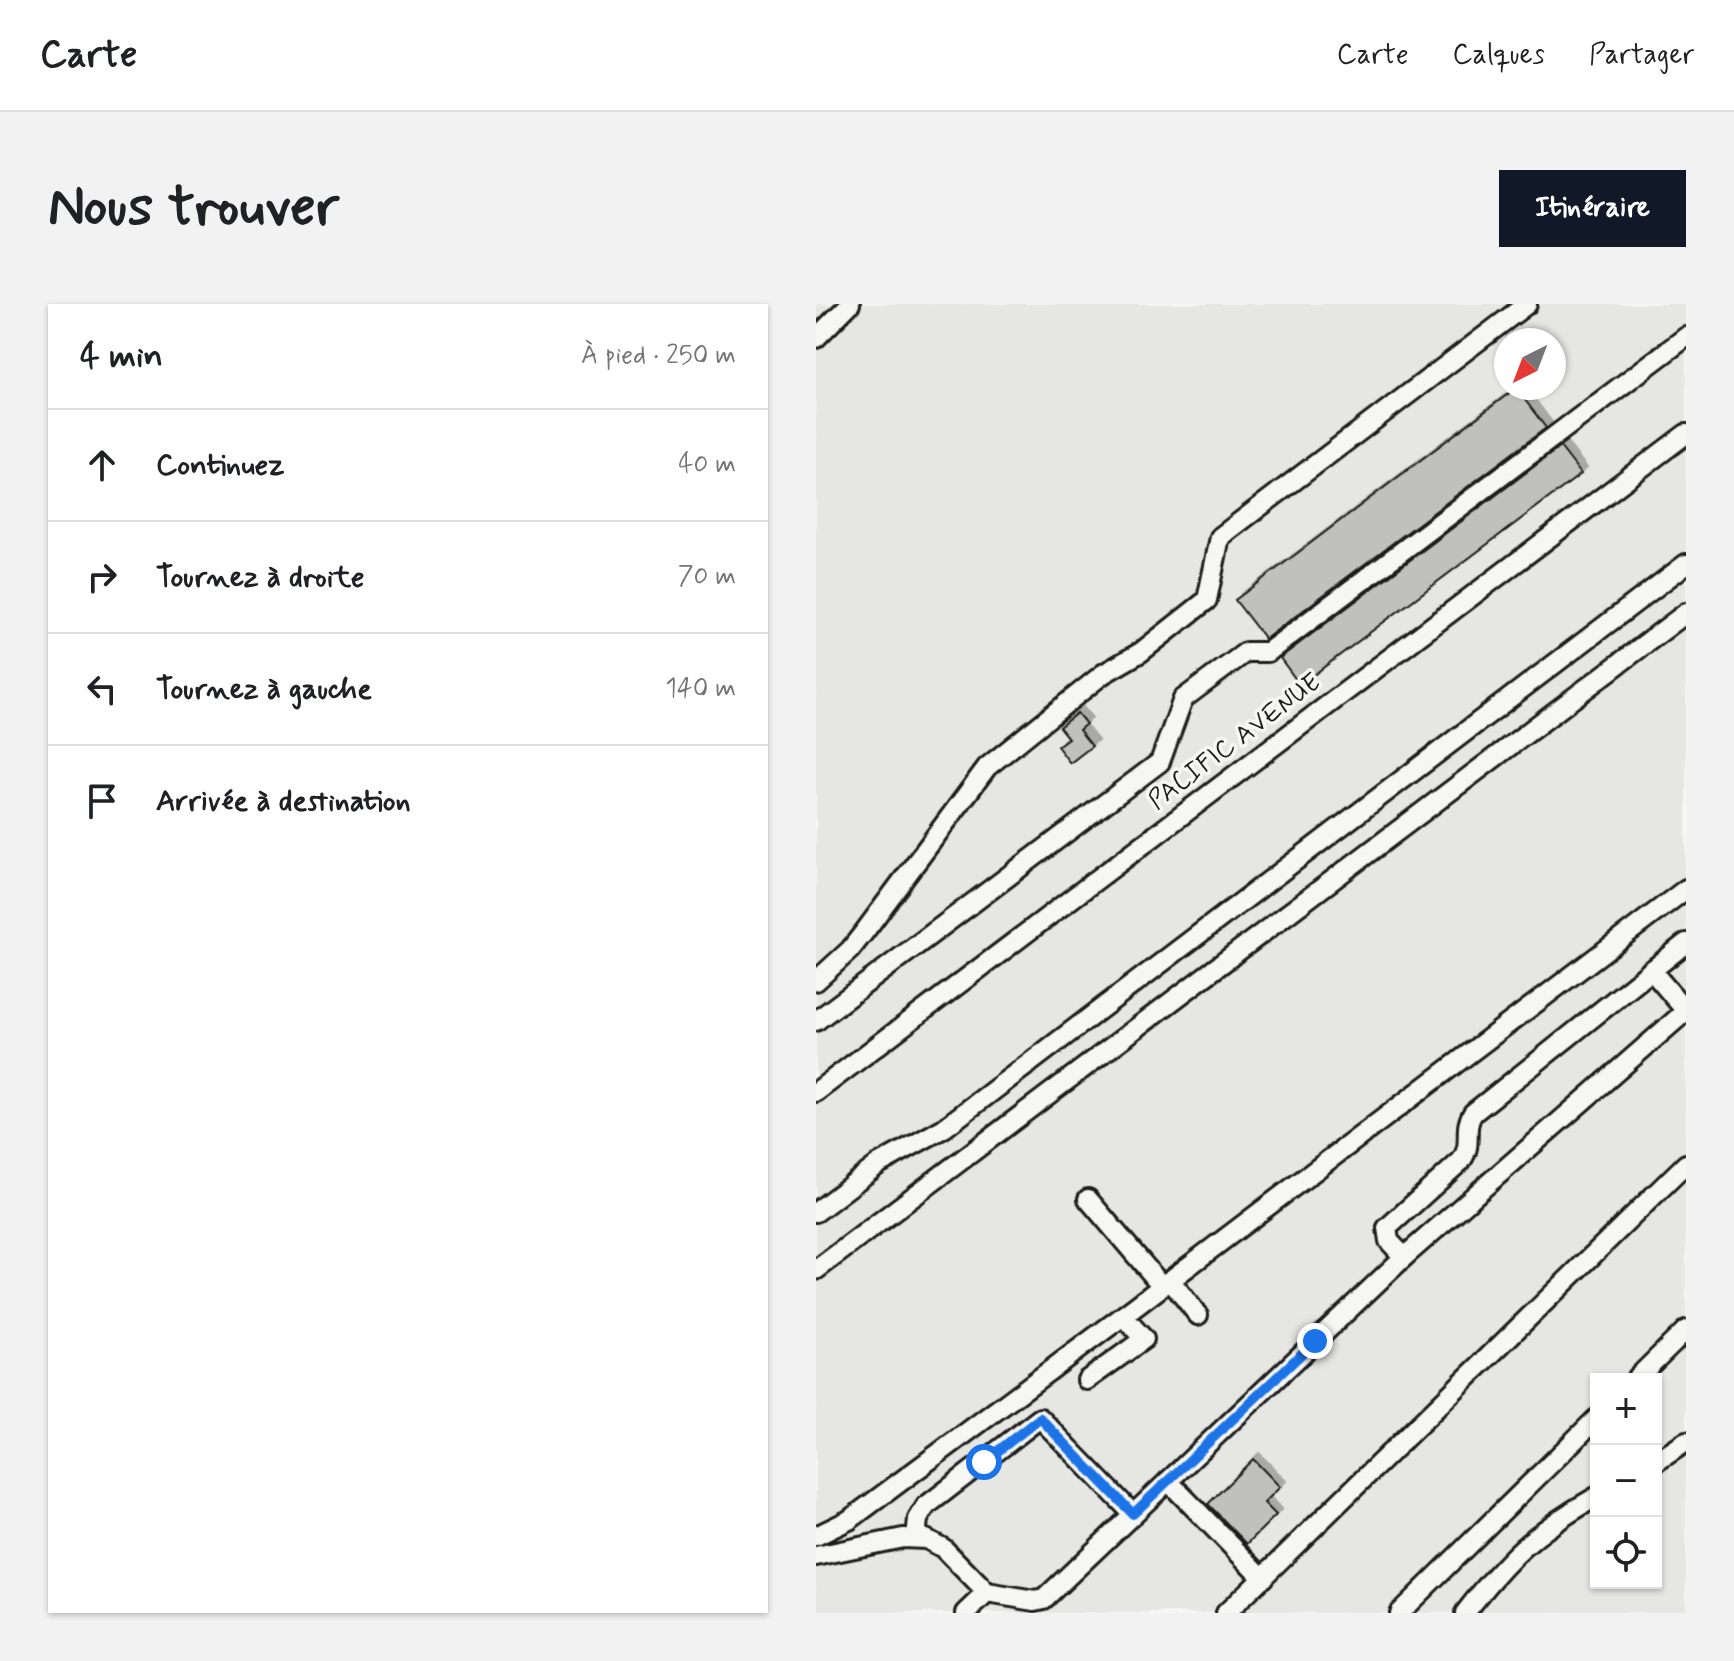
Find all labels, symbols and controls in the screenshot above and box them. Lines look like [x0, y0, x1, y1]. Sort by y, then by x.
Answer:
text: Carte [40, 31, 137, 80]
text: Carte [1337, 37, 1409, 74]
text: Calques [1453, 37, 1545, 74]
text: Partager [1589, 37, 1694, 74]
button: Itinéraire [1499, 170, 1686, 247]
text: Nous trouver [48, 172, 339, 245]
north arrow [1494, 328, 1566, 400]
text: 4 min [80, 334, 163, 379]
text: À pied · 250 m [581, 339, 736, 373]
icon: ahead [80, 443, 124, 487]
text: Continuez [156, 446, 285, 485]
text: 40 m [678, 448, 736, 482]
icon: right [80, 555, 124, 599]
text: Tournez à droite [156, 558, 365, 597]
text: 70 m [678, 560, 736, 594]
street label: PACIFIC AVENUE [1142, 666, 1328, 818]
icon: left [80, 667, 124, 711]
text: Tournez à gauche [156, 670, 372, 709]
text: 140 m [665, 672, 736, 706]
icon: arrive [80, 779, 124, 823]
text: Arrivée à destination [156, 782, 411, 821]
route end [1297, 1323, 1333, 1359]
map controls [1590, 1373, 1662, 1589]
button: + [1590, 1373, 1662, 1445]
route start [966, 1444, 1002, 1480]
button: − [1590, 1445, 1662, 1517]
button: locate [1590, 1517, 1662, 1589]

